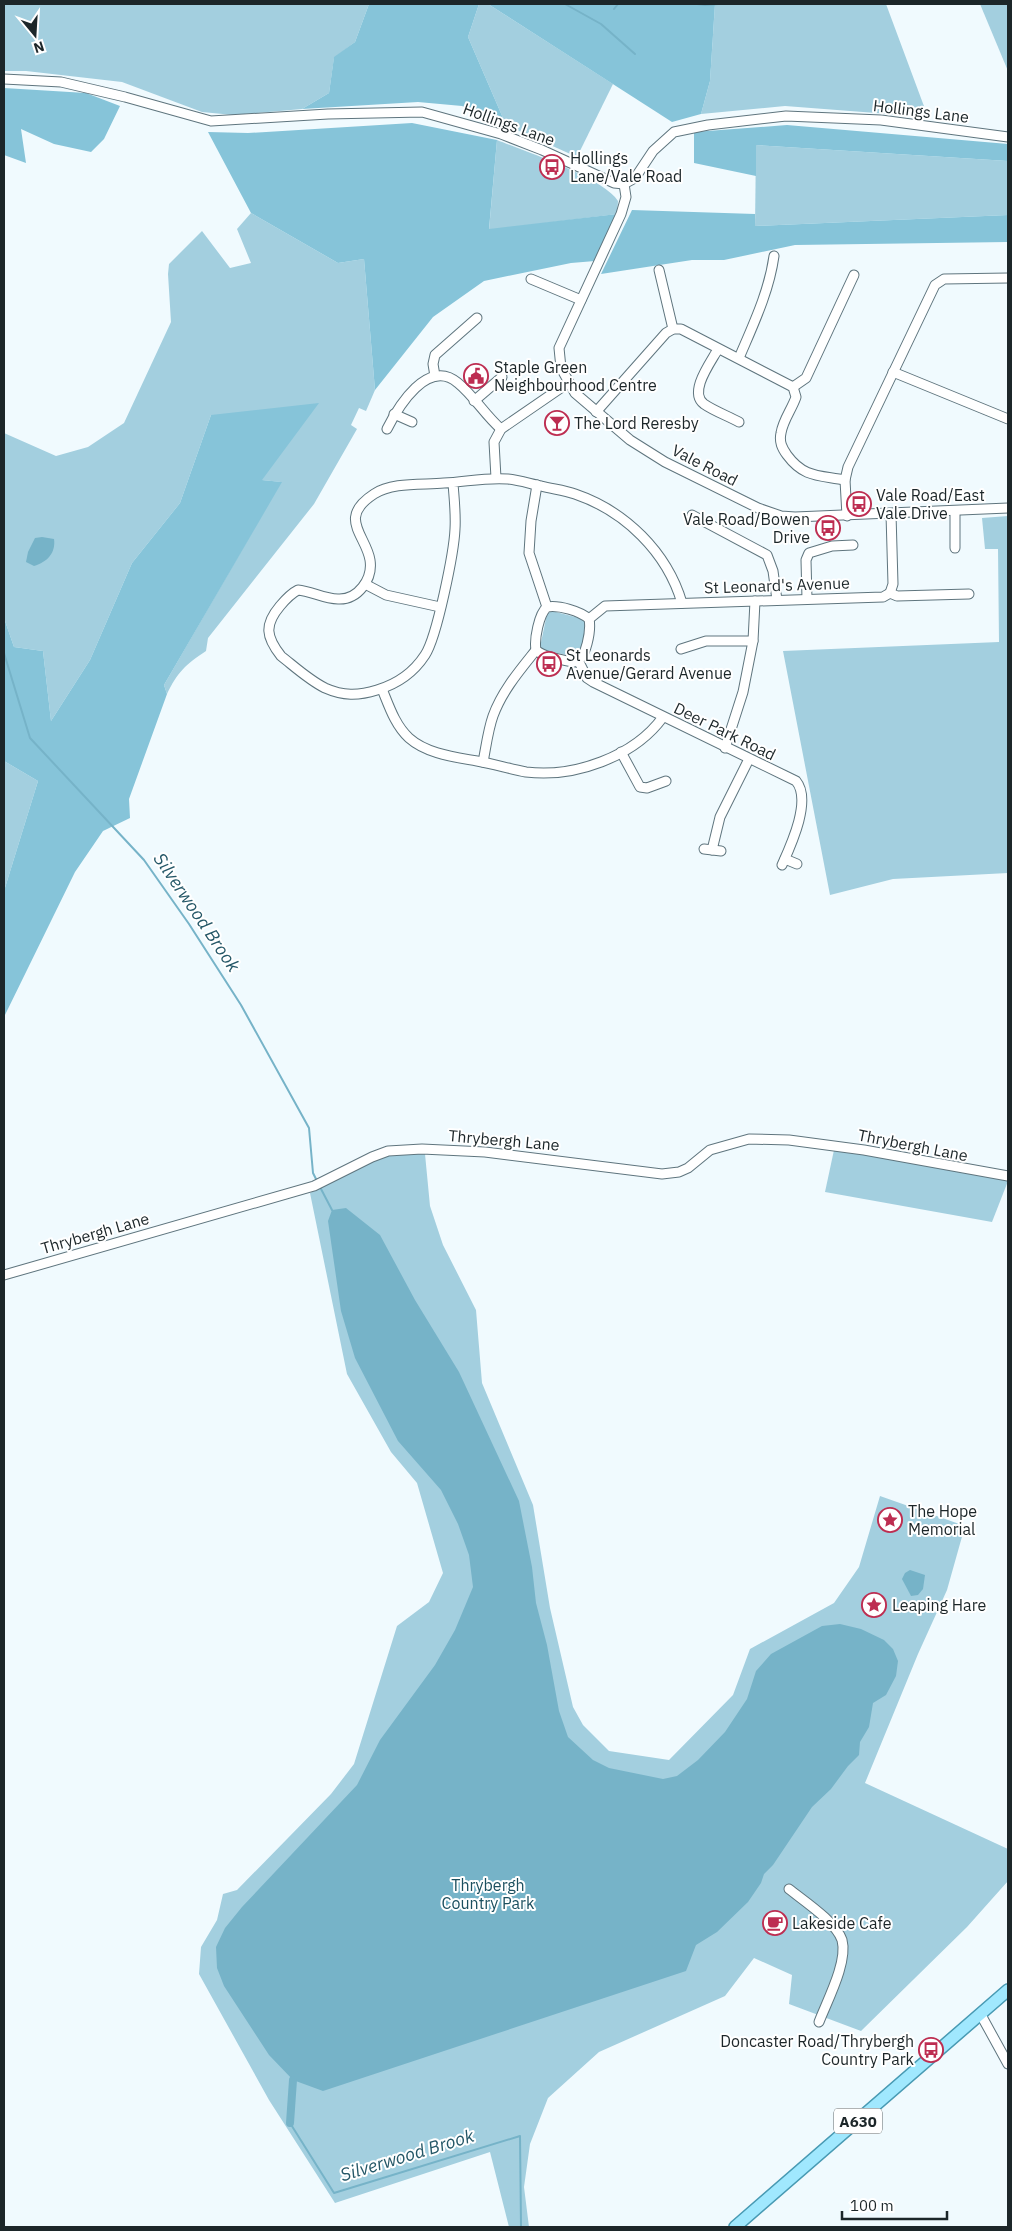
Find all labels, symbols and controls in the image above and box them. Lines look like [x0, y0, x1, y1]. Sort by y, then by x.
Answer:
north arrow [10, 10, 60, 60]
text: N [31, 37, 47, 57]
street label: Hollings Lane [872, 95, 970, 127]
street label: Hollings Lane [460, 98, 558, 150]
place label: Hollings Lane/Vale Road [570, 148, 682, 186]
bus stop icon: Hollings Lane/Vale Road [539, 154, 565, 180]
place label: Staple Green Neighbourhood Centre [494, 357, 657, 395]
public building icon: Staple Green Neighbourhood Centre [463, 363, 489, 389]
bar icon: The Lord Reresby [544, 410, 570, 436]
place label: The Lord Reresby [574, 413, 699, 433]
street label: Vale Road [669, 440, 741, 490]
place label: Vale Road/East Vale Drive [876, 485, 985, 523]
bus stop icon: Vale Road/East Vale Drive [846, 491, 872, 517]
place label: Vale Road/Bowen Drive [683, 509, 810, 547]
bus stop icon: Vale Road/Bowen Drive [815, 515, 841, 541]
street label: St Leonard's Avenue [704, 572, 850, 598]
place label: St Leonards Avenue/Gerard Avenue [566, 645, 732, 683]
bus stop icon: St Leonards Avenue/Gerard Avenue [536, 651, 562, 677]
street label: Deer Park Road [671, 698, 779, 764]
water label: Silverwood Brook [149, 848, 246, 976]
street label: Thrybergh Lane [448, 1125, 561, 1155]
street label: Thrybergh Lane [856, 1125, 970, 1165]
street label: Thrybergh Lane [39, 1208, 152, 1258]
place label: The Hope Memorial [908, 1501, 977, 1539]
place icon: The Hope Memorial [877, 1507, 903, 1533]
place icon: Leaping Hare [861, 1592, 887, 1618]
place label: Leaping Hare [892, 1595, 986, 1615]
park label: Thrybergh Country Park [442, 1875, 535, 1913]
cafe icon: Lakeside Cafe [762, 1910, 788, 1936]
place label: Lakeside Cafe [792, 1913, 892, 1933]
place label: Doncaster Road/Thrybergh Country Park [720, 2031, 915, 2069]
bus stop icon: Doncaster Road/Thrybergh Country Park [918, 2037, 944, 2063]
road number: A630 [834, 2108, 882, 2134]
water label: Silverwood Brook [337, 2124, 477, 2186]
scale bar [842, 2188, 947, 2220]
text: 100 m [850, 2196, 894, 2215]

